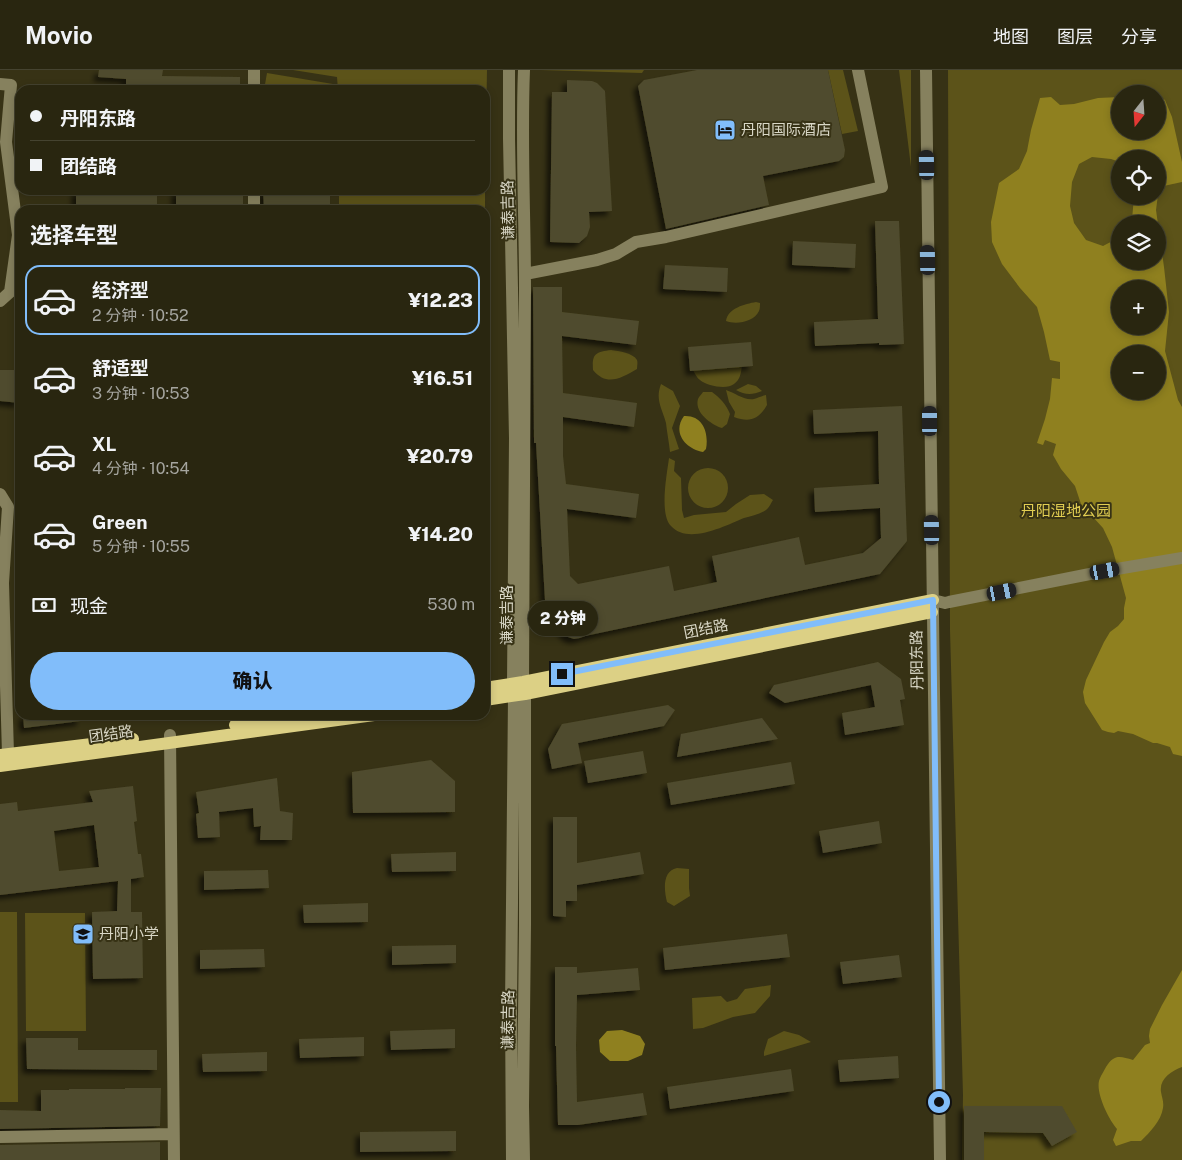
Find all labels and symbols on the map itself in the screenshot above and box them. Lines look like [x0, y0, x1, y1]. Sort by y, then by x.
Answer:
north arrow [1111, 85, 1166, 140]
hotel icon: 丹阳国际酒店 [713, 118, 737, 142]
place label: 丹阳国际酒店 [741, 121, 831, 138]
car [919, 150, 934, 180]
street label: 谦泰吉路 [498, 180, 517, 240]
car [920, 245, 935, 275]
car [922, 406, 937, 436]
park label: 丹阳湿地公园 [1021, 502, 1111, 519]
car [924, 515, 939, 545]
car [1088, 561, 1121, 581]
car [985, 582, 1018, 602]
street label: 谦泰吉路 [498, 585, 515, 645]
callout: 2 分钟 [527, 602, 597, 636]
street label: 团结路 [682, 616, 730, 641]
street label: 丹阳东路 [907, 630, 926, 690]
route end [551, 663, 573, 685]
street label: 团结路 [87, 722, 134, 745]
school or university icon: 丹阳小学 [71, 922, 95, 946]
place label: 丹阳小学 [99, 925, 159, 942]
street label: 谦泰吉路 [498, 990, 517, 1050]
route start [928, 1091, 950, 1113]

